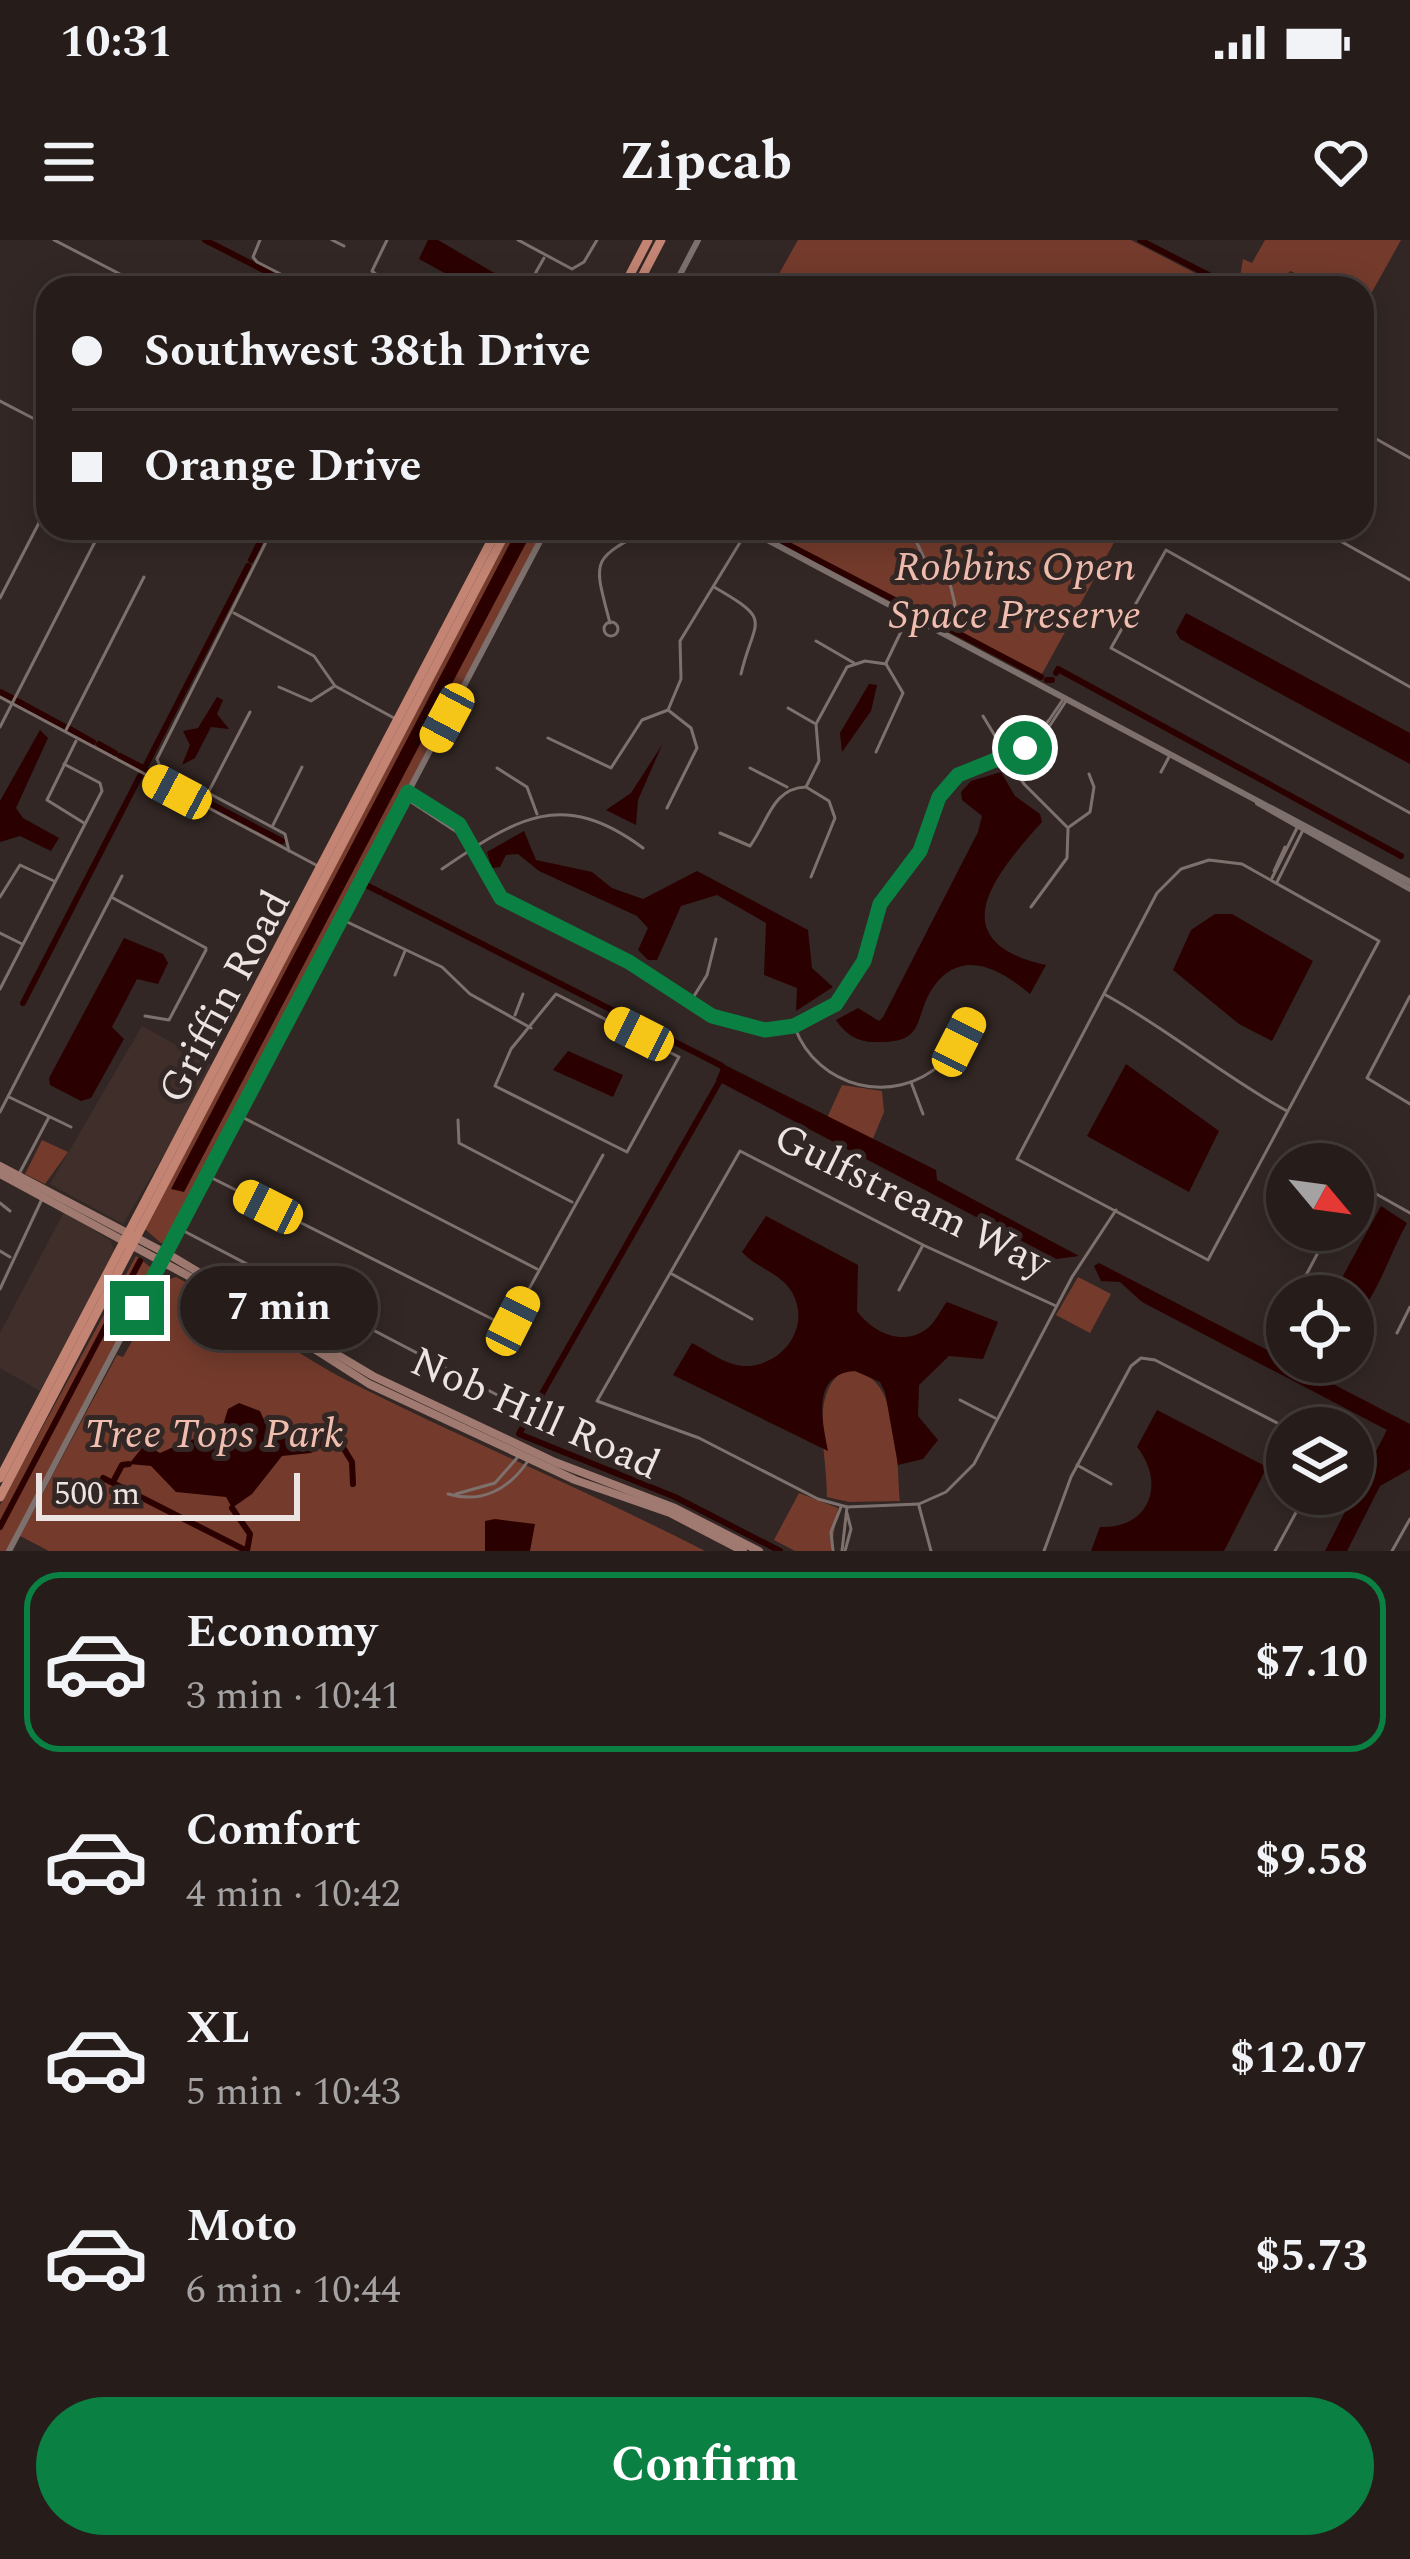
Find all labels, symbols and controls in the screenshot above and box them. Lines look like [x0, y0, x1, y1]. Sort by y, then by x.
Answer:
text: 10:31 [60, 8, 173, 77]
text: Zipcab [618, 121, 792, 203]
icon: menu [36, 129, 102, 195]
icon: heart [1308, 129, 1374, 195]
text: Southwest 38th Drive [144, 317, 591, 386]
text: Orange Drive [144, 432, 422, 501]
park label: Robbins Open Space Preserve [889, 536, 1141, 647]
car [414, 678, 480, 758]
route start [998, 721, 1052, 775]
car [137, 759, 217, 825]
street label: Griffin Road [142, 879, 308, 1115]
car [599, 1002, 679, 1066]
car [927, 1002, 991, 1082]
street label: Gulfstream Way [763, 1107, 1063, 1296]
north arrow [1266, 1143, 1374, 1251]
map controls [1266, 1143, 1374, 1515]
car [228, 1175, 308, 1239]
callout: 7 min [179, 1266, 377, 1350]
button: locate [1266, 1275, 1374, 1383]
text: 7 min [227, 1278, 331, 1337]
route end [110, 1281, 164, 1335]
car [481, 1281, 545, 1361]
street label: Nob Hill Road [400, 1331, 670, 1497]
park label: Tree Tops Park [84, 1403, 344, 1466]
button: layers [1266, 1407, 1374, 1515]
scale bar [36, 1467, 300, 1520]
text: 500 m [54, 1469, 140, 1519]
text: Economy [186, 1598, 377, 1667]
icon: car [42, 1608, 150, 1716]
text: $7.10 [1255, 1628, 1368, 1697]
text: 3 min · 10:41 [186, 1667, 401, 1726]
text: Comfort [186, 1796, 361, 1865]
icon: car [42, 1806, 150, 1914]
text: $9.58 [1255, 1826, 1368, 1895]
text: 4 min · 10:42 [186, 1865, 401, 1924]
text: XL [186, 1994, 250, 2063]
icon: car [42, 2004, 150, 2112]
text: $12.07 [1230, 2024, 1368, 2093]
text: 5 min · 10:43 [186, 2063, 401, 2122]
text: Moto [186, 2192, 297, 2261]
icon: car [42, 2202, 150, 2310]
text: $5.73 [1255, 2222, 1368, 2291]
text: 6 min · 10:44 [186, 2261, 401, 2320]
button: Confirm [36, 2397, 1374, 2535]

